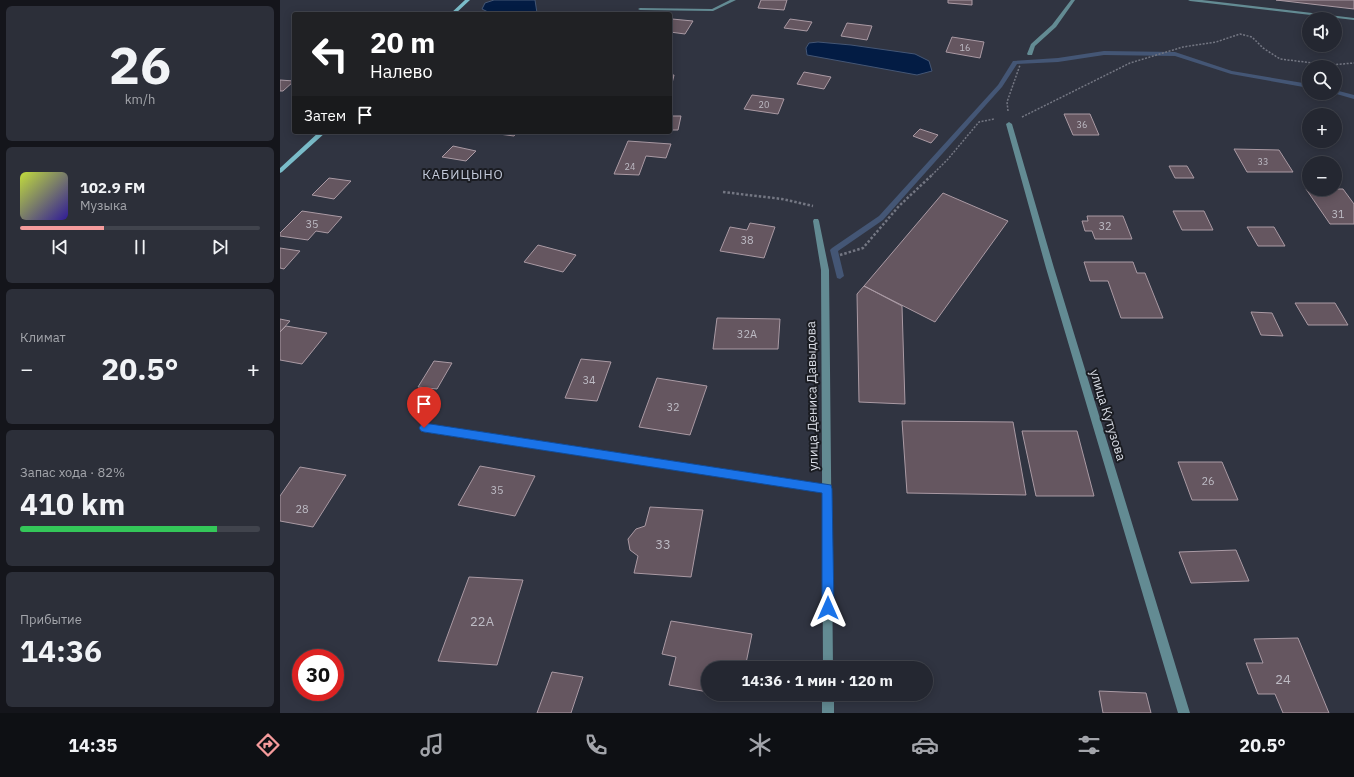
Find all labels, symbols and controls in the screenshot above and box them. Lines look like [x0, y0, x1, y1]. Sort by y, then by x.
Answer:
map controls [1302, 12, 1342, 196]
button: sound [1302, 12, 1342, 52]
text: 20 m [370, 24, 435, 61]
icon: left [304, 28, 356, 80]
text: 26 [109, 31, 171, 98]
house number: 16 [960, 42, 970, 53]
text: Налево [370, 60, 433, 83]
button: search [1302, 60, 1342, 100]
text: km/h [125, 91, 155, 108]
house number: 20 [759, 99, 769, 110]
icon: arrive [354, 104, 376, 126]
text: Затем [304, 106, 346, 125]
button: + [1302, 108, 1342, 148]
house number: 36 [1077, 119, 1087, 130]
house number: 33 [1258, 156, 1268, 167]
button: − [1302, 156, 1342, 196]
house number: 24 [625, 161, 635, 172]
district label: КАБИЦЫНО [422, 166, 504, 183]
text: 102.9 FM [80, 178, 145, 197]
text: Музыка [80, 197, 127, 214]
house number: 31 [1331, 207, 1345, 221]
house number: 35 [305, 217, 319, 231]
house number: 32 [1098, 219, 1112, 233]
house number: 38 [740, 233, 754, 247]
icon: previous [49, 236, 71, 258]
icon: pause [129, 236, 151, 258]
icon: next [209, 236, 231, 258]
street label: улица Дениса Давыдова [802, 321, 822, 471]
house number: 32А [737, 327, 757, 341]
text: Климат [20, 329, 66, 346]
text: 20.5° [101, 349, 179, 388]
text: − [20, 354, 33, 383]
text: + [247, 354, 260, 383]
street label: улица Кутузова [1086, 367, 1130, 463]
house number: 34 [582, 373, 596, 387]
pin [407, 387, 441, 428]
icon: arrive [413, 393, 435, 415]
house number: 32 [666, 400, 680, 414]
text: Запас хода · 82% [20, 464, 125, 481]
house number: 26 [1201, 474, 1215, 488]
house number: 35 [490, 483, 504, 497]
text: 410 km [20, 484, 125, 523]
house number: 28 [295, 502, 309, 516]
house number: 33 [655, 536, 671, 553]
position arrow [807, 587, 849, 629]
text: Прибытие [20, 611, 82, 628]
house number: 22А [470, 613, 495, 630]
text: 14:36 [20, 631, 102, 670]
speed limit sign: 30 [292, 649, 344, 701]
text: 14:36 · 1 мин · 120 m [741, 671, 893, 690]
house number: 24 [1275, 671, 1291, 688]
icon: directions [254, 731, 282, 759]
icon: music [418, 731, 446, 759]
icon: phone [582, 731, 610, 759]
icon: climate [746, 731, 774, 759]
icon: car [911, 731, 939, 759]
icon: filters [1075, 731, 1103, 759]
text: 14:35 [68, 734, 117, 757]
text: 20.5° [1239, 734, 1286, 757]

